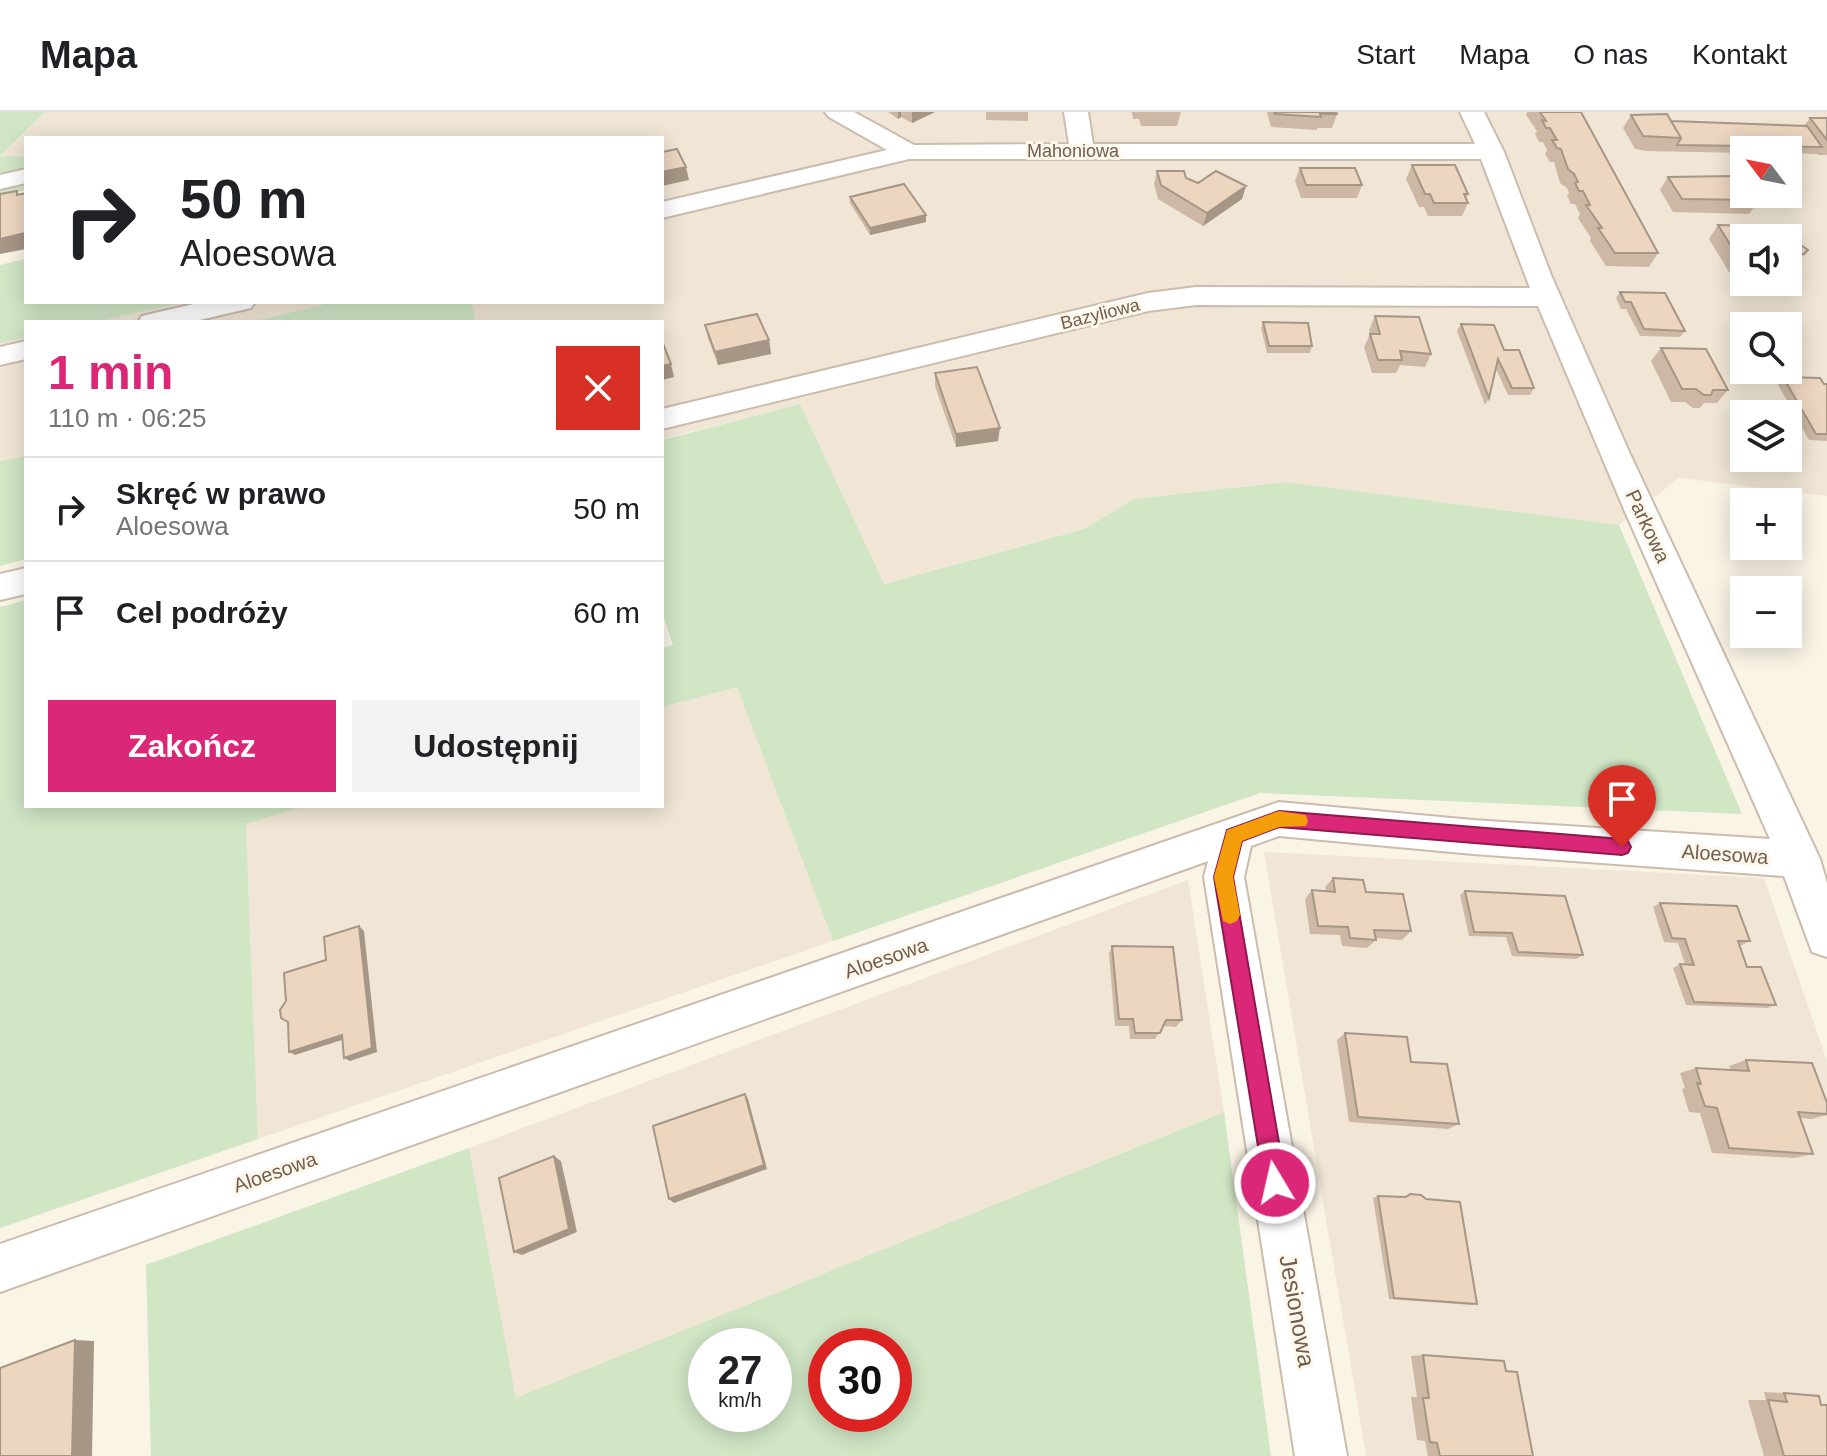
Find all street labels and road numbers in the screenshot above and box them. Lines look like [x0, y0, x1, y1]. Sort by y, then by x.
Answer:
street label: Mahoniowa [1027, 141, 1120, 161]
street label: Bazyliowa [1058, 294, 1143, 334]
street label: Parkowa [1622, 486, 1675, 567]
street label: Aloesowa [1681, 840, 1770, 868]
street label: Aloesowa [841, 933, 931, 983]
street label: Aloesowa [230, 1147, 320, 1197]
street label: Jesionowa [1274, 1253, 1321, 1370]

